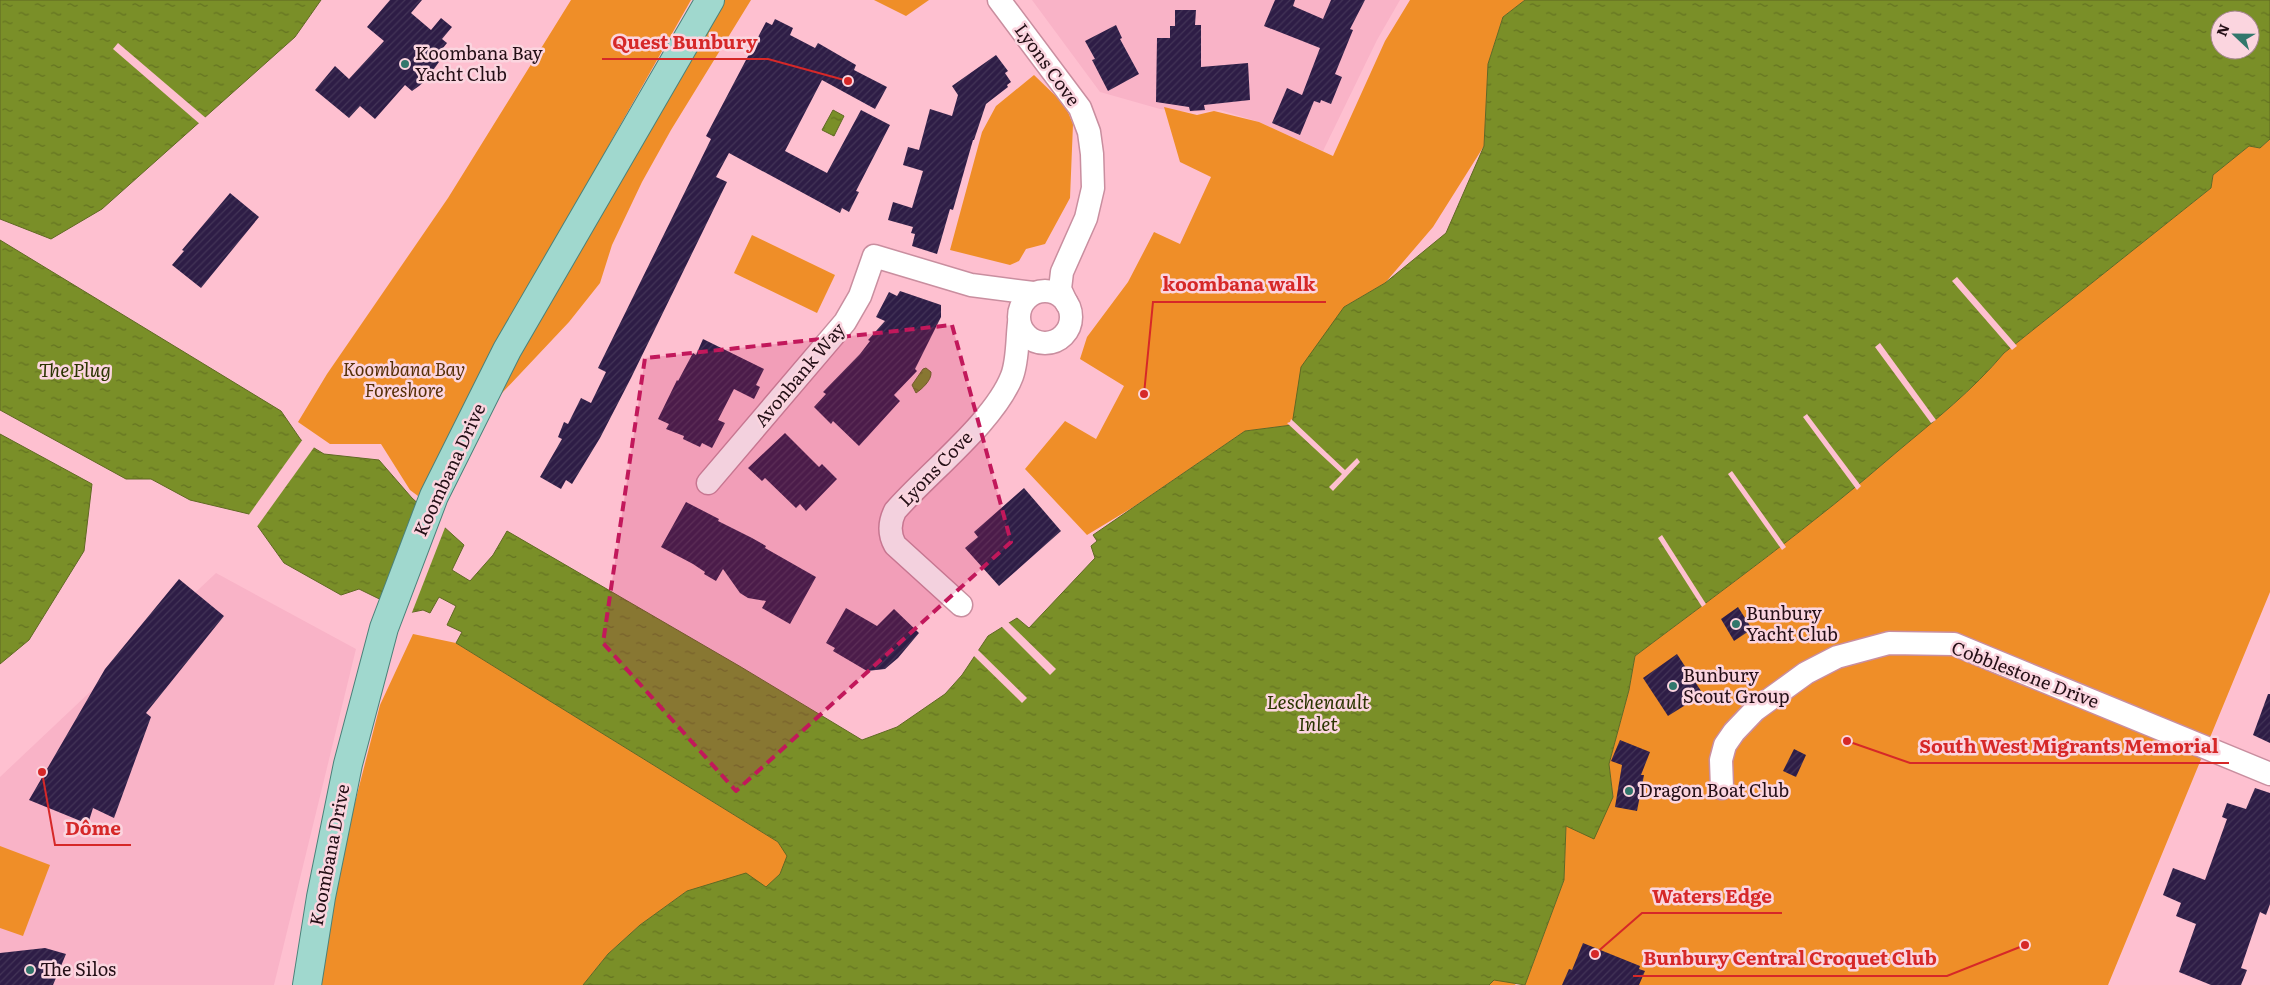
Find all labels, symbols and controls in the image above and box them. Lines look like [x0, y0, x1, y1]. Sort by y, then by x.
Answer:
north arrow [2210, 10, 2260, 60]
street label: Lyons Cove [1009, 17, 1087, 111]
text: N [2211, 20, 2234, 39]
callout: Quest Bunbury [602, 25, 768, 59]
text: Quest Bunbury [612, 27, 758, 55]
place label: Koombana Bay Yacht Club [415, 39, 543, 87]
marker: Koombana Bay Yacht Club [399, 58, 411, 70]
callout: koombana walk [1153, 268, 1326, 302]
text: koombana walk [1162, 269, 1316, 297]
street label: Avonbank Way [747, 315, 851, 432]
water label: The Plug [39, 355, 111, 383]
park label: Koombana Bay Foreshore [343, 355, 465, 403]
street label: Koombana Drive [406, 398, 491, 540]
street label: Lyons Cove [892, 424, 978, 512]
place label: Bunbury Yacht Club [1746, 599, 1838, 647]
marker: Bunbury Yacht Club [1730, 618, 1742, 630]
street label: Cobblestone Drive [1948, 633, 2103, 714]
place label: Bunbury Scout Group [1683, 661, 1790, 709]
marker: Bunbury Scout Group [1667, 680, 1679, 692]
water label: Leschenault Inlet [1267, 687, 1370, 737]
callout: South West Migrants Memorial [1910, 729, 2229, 763]
text: South West Migrants Memorial [1919, 731, 2219, 759]
place label: Dragon Boat Club [1639, 776, 1789, 803]
street label: Koombana Drive [302, 781, 356, 928]
marker: Dragon Boat Club [1623, 785, 1635, 797]
callout: Dôme [55, 811, 131, 845]
text: Dôme [65, 813, 121, 841]
callout: Waters Edge [1642, 879, 1782, 913]
text: Waters Edge [1652, 881, 1772, 909]
callout: Bunbury Central Croquet Club [1633, 942, 1947, 976]
text: Bunbury Central Croquet Club [1643, 943, 1937, 971]
place label: The Silos [40, 955, 116, 982]
marker: The Silos [24, 964, 36, 976]

